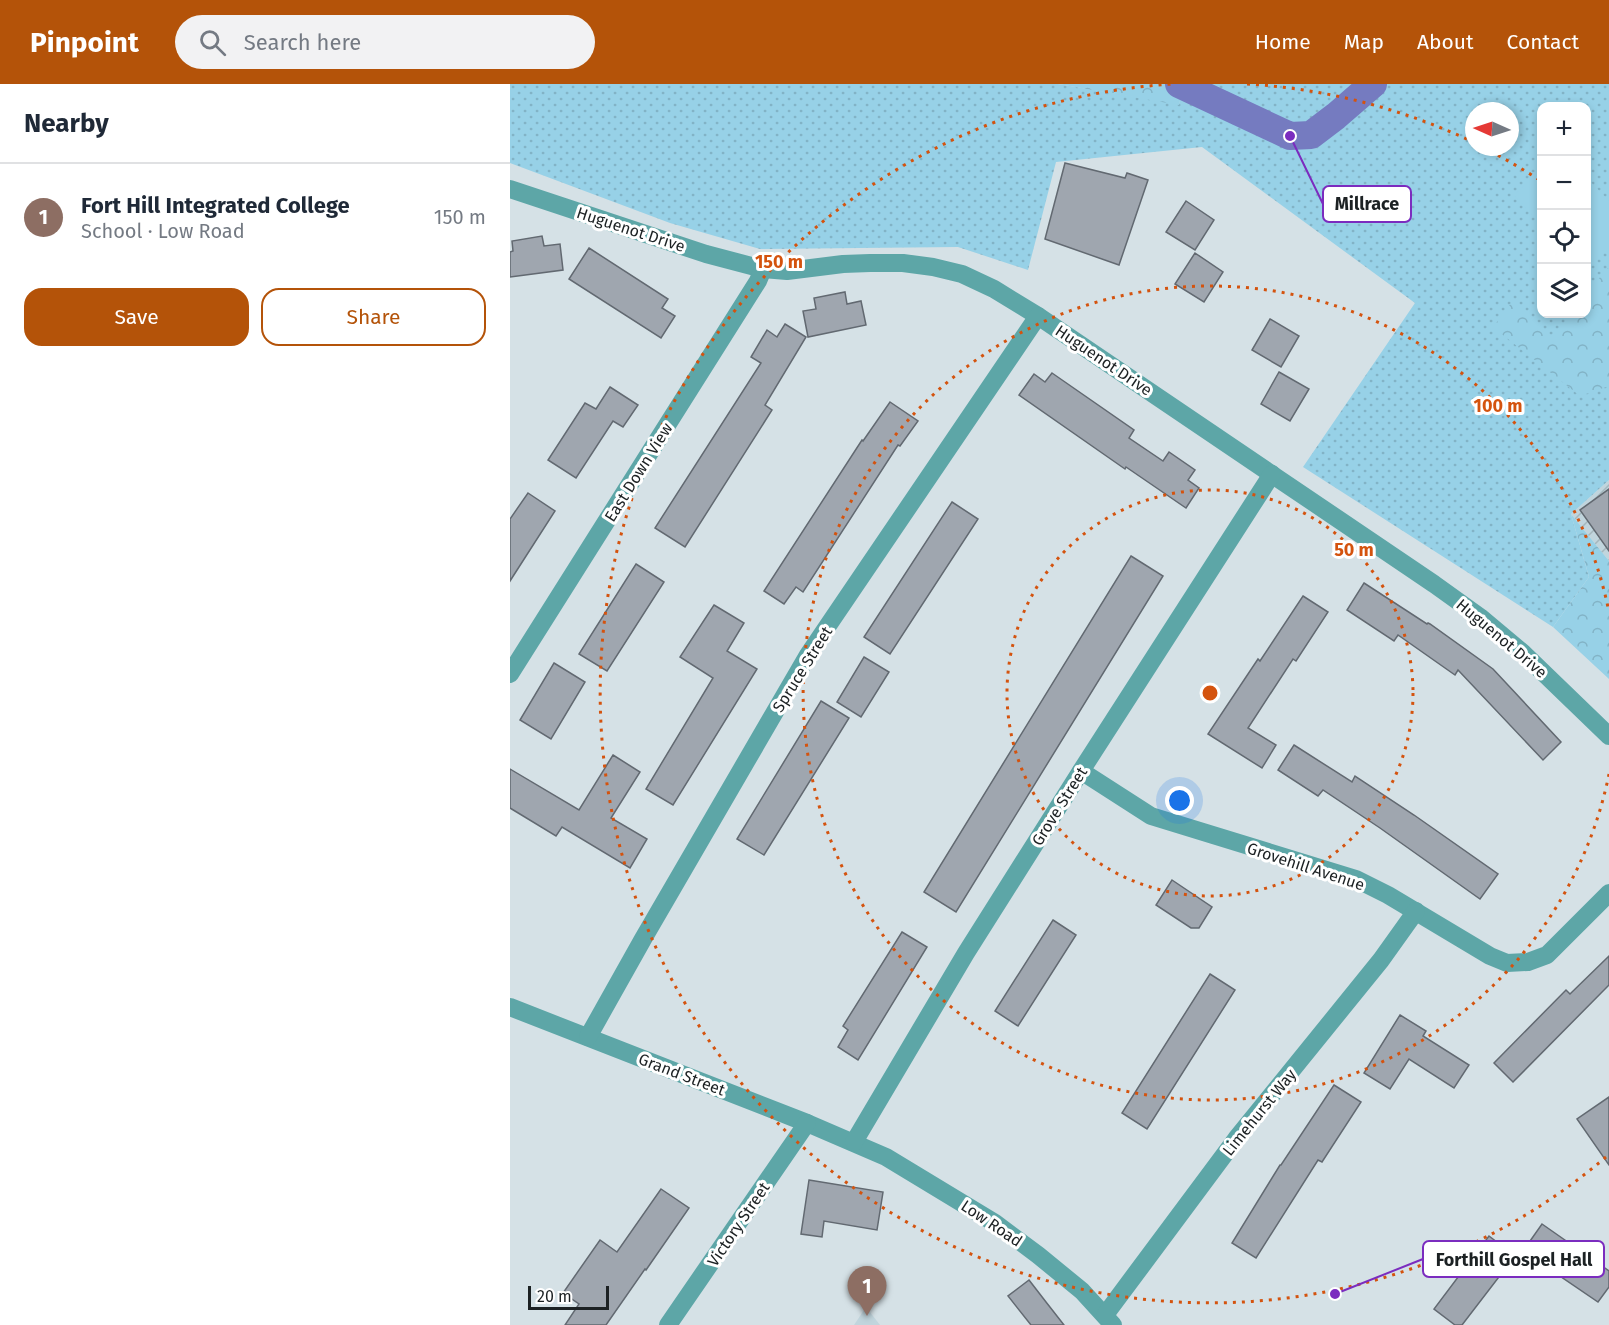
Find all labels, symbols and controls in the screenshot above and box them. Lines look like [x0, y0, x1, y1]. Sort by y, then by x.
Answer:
search box [175, 15, 595, 69]
text: Pinpoint [30, 26, 139, 59]
icon: search [196, 26, 229, 59]
text: Search here [244, 29, 361, 56]
text: Home [1255, 29, 1311, 55]
text: Map [1344, 29, 1384, 55]
text: About [1417, 29, 1474, 55]
text: Contact [1507, 29, 1579, 55]
north arrow [1465, 102, 1519, 156]
map controls [1537, 102, 1591, 318]
button: + [1537, 102, 1591, 156]
text: Nearby [24, 108, 109, 139]
button: − [1537, 156, 1591, 210]
callout: Millrace [1323, 186, 1411, 222]
text: Fort Hill Integrated College [81, 192, 350, 219]
text: Millrace [1335, 193, 1399, 215]
street label: Huguenot Drive [574, 203, 687, 256]
text: 1 [39, 205, 48, 229]
text: 150 m [434, 205, 486, 229]
button: locate [1537, 210, 1591, 264]
text: School · Low Road [81, 219, 245, 243]
text: 150 m [755, 251, 803, 273]
button: layers [1537, 264, 1591, 318]
button: Save [24, 288, 249, 346]
button: Share [261, 288, 486, 346]
street label: Huguenot Drive [1052, 321, 1156, 400]
text: 100 m [1474, 395, 1522, 417]
street label: East Down View [600, 419, 677, 525]
text: 50 m [1334, 539, 1374, 561]
street label: Huguenot Drive [1452, 595, 1551, 682]
street label: Spruce Street [769, 623, 836, 716]
centre of rings [1200, 683, 1220, 703]
street label: Grove Street [1028, 763, 1091, 849]
your location [1165, 786, 1194, 815]
street label: Grovehill Avenue [1245, 839, 1367, 894]
street label: Grand Street [636, 1049, 728, 1100]
street label: Limehurst Way [1219, 1065, 1300, 1160]
street label: Victory Street [703, 1178, 774, 1270]
street label: Low Road [958, 1196, 1026, 1251]
callout: Forthill Gospel Hall [1423, 1241, 1604, 1277]
text: Forthill Gospel Hall [1436, 1249, 1593, 1271]
pin: 1 [848, 1266, 886, 1316]
scale bar [528, 1283, 609, 1310]
text: 20 m [537, 1287, 572, 1306]

